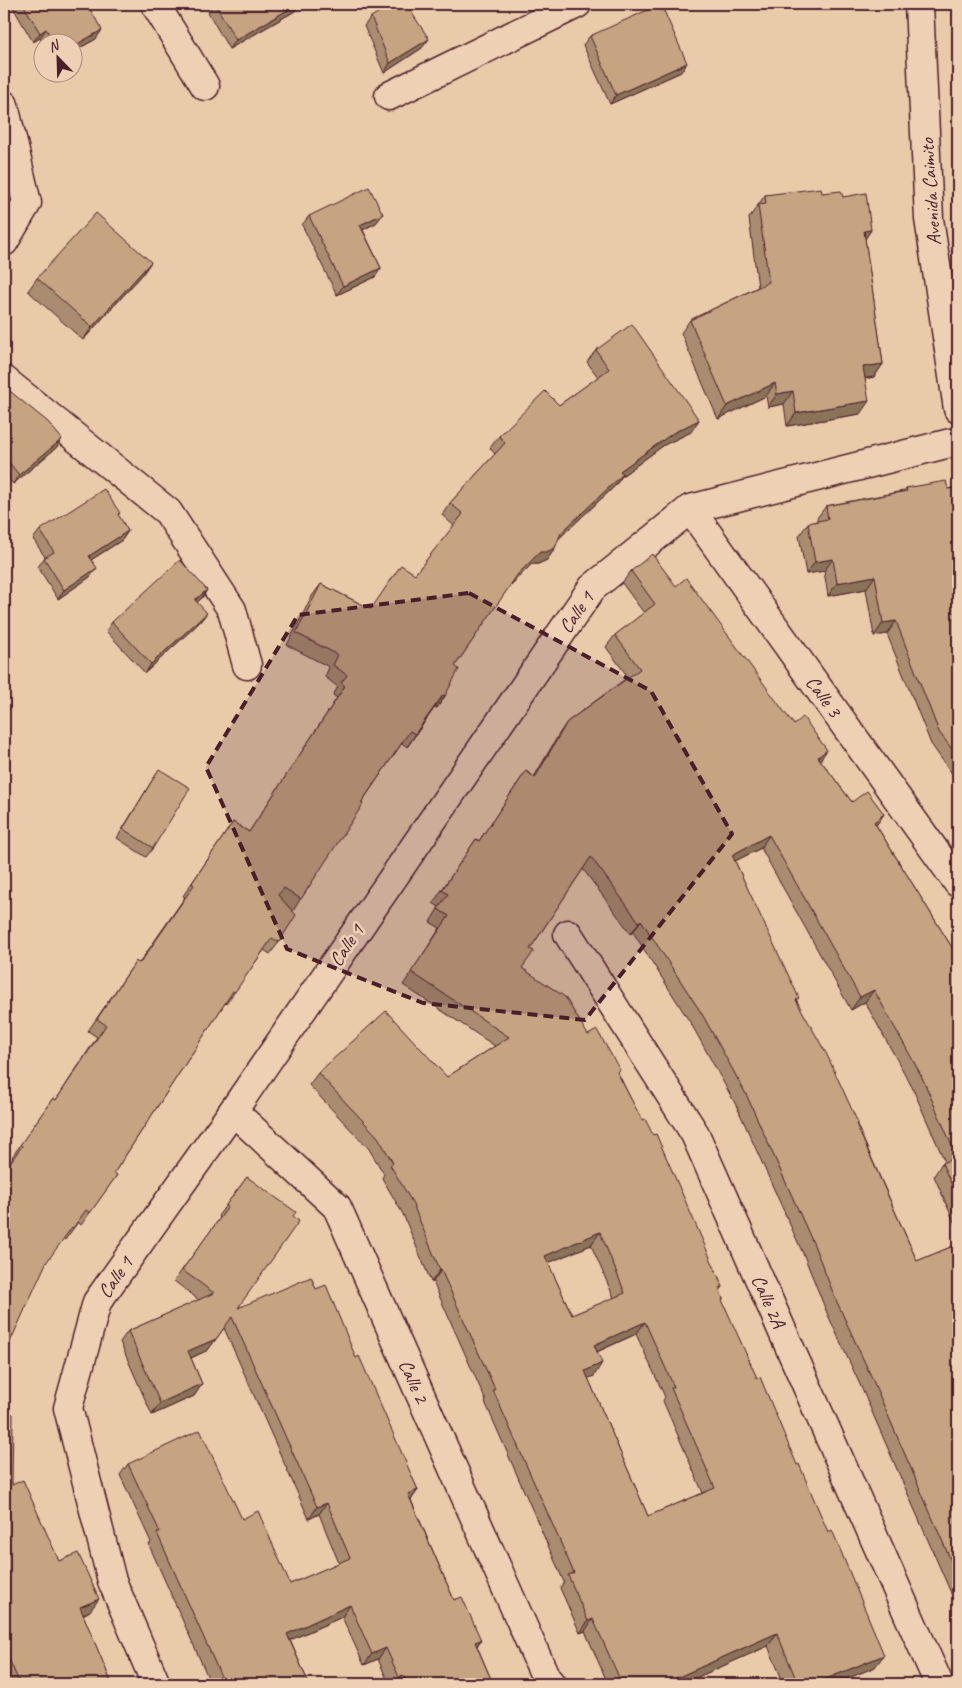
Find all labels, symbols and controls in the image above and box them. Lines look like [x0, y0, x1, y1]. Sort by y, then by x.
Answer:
north arrow [32, 32, 82, 82]
text: N [46, 36, 63, 56]
street label: Avenida Caimito [914, 137, 947, 246]
street label: Calle 1 [553, 586, 600, 638]
street label: Calle 3 [800, 671, 848, 724]
street label: Calle 1 [323, 919, 370, 971]
street label: Calle 1 [92, 1251, 139, 1303]
street label: Calle 2A [746, 1271, 792, 1332]
street label: Calle 2 [393, 1355, 435, 1409]

